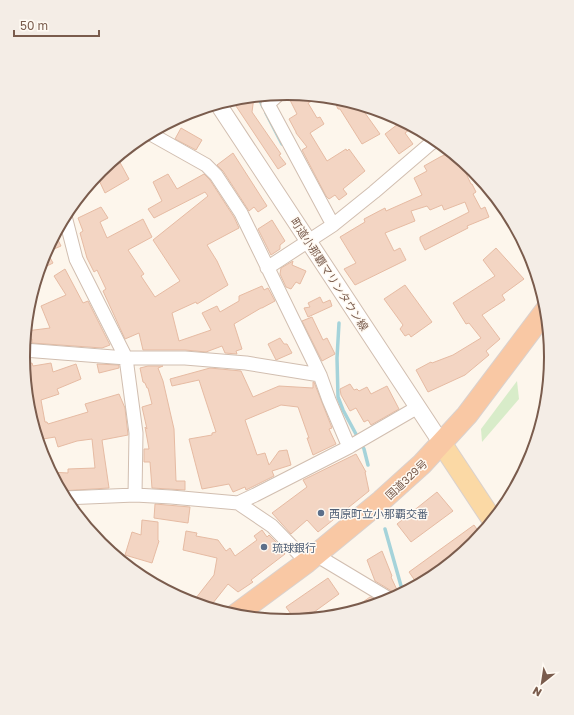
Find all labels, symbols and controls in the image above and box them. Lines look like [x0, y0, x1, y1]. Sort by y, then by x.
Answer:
scale bar [14, 12, 99, 38]
text: 50 m [20, 18, 48, 33]
street label: 町道小那覇マリンタウン線 [289, 215, 371, 333]
street label: 国道329号 [382, 456, 430, 502]
place label: 西原町立小那覇交番 [329, 507, 428, 520]
marker: 西原町立小那覇交番 [316, 508, 326, 518]
place label: 琉球銀行 [272, 541, 316, 554]
marker: 琉球銀行 [259, 542, 269, 552]
north arrow [522, 663, 562, 703]
text: N [530, 684, 544, 700]

